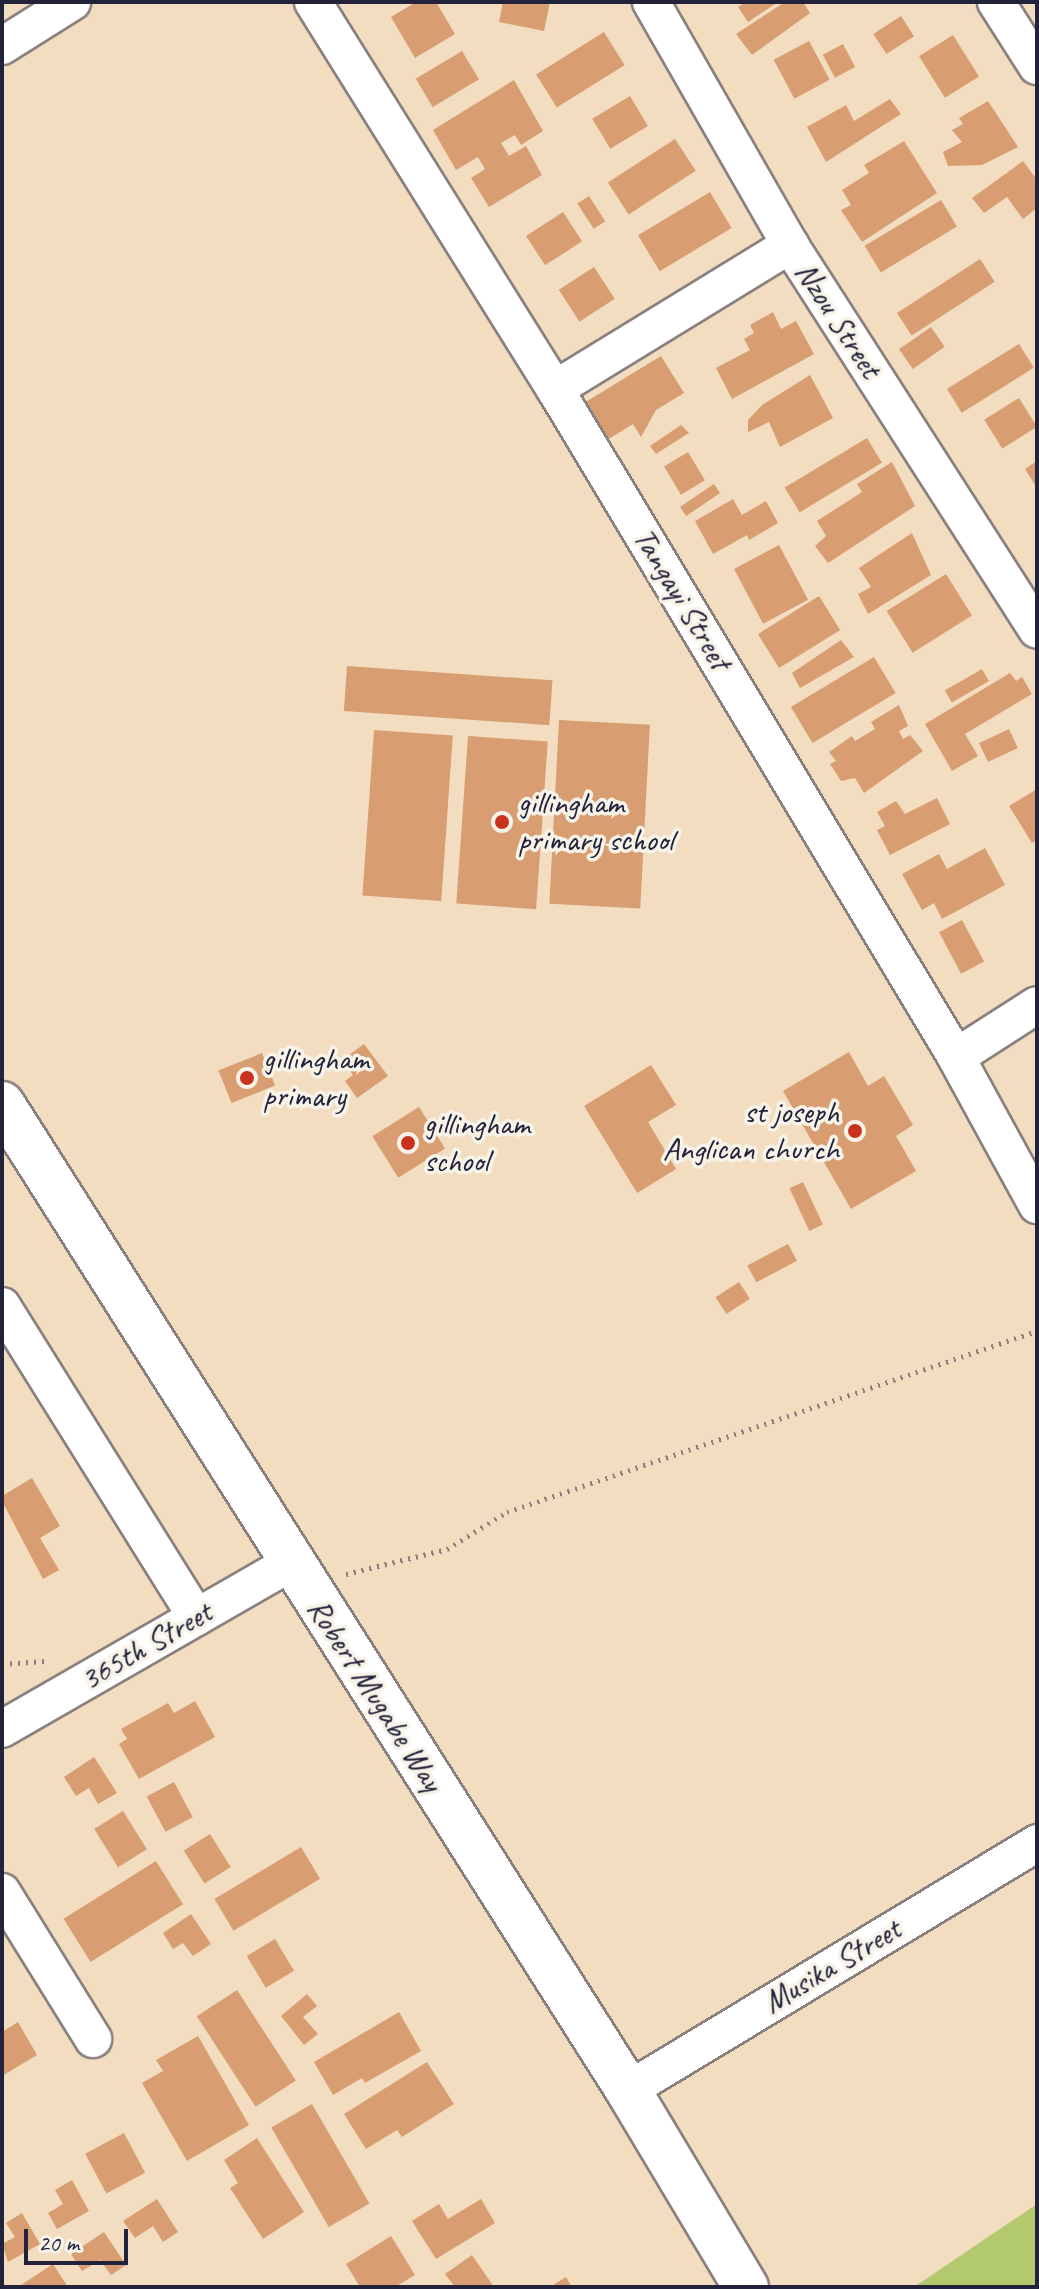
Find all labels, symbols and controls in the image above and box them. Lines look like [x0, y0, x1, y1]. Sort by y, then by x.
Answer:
street label: Nzou Street [786, 255, 890, 385]
street label: Tangayi Street [625, 521, 739, 677]
place label: gillingham primary school [518, 785, 673, 860]
marker: gillingham primary school [493, 813, 511, 831]
place label: gillingham primary [263, 1041, 369, 1116]
marker: gillingham primary [238, 1069, 256, 1087]
place label: st joseph Anglican church [665, 1094, 839, 1169]
place label: gillingham school [424, 1106, 530, 1181]
marker: st joseph Anglican church [846, 1122, 864, 1140]
marker: gillingham school [399, 1134, 417, 1152]
street label: Robert Mugabe Way [299, 1592, 451, 1798]
street label: 365th Street [73, 1593, 219, 1699]
street label: Musika Street [756, 1910, 908, 2022]
scale bar [28, 2213, 132, 2263]
text: 20 m [38, 2228, 79, 2258]

